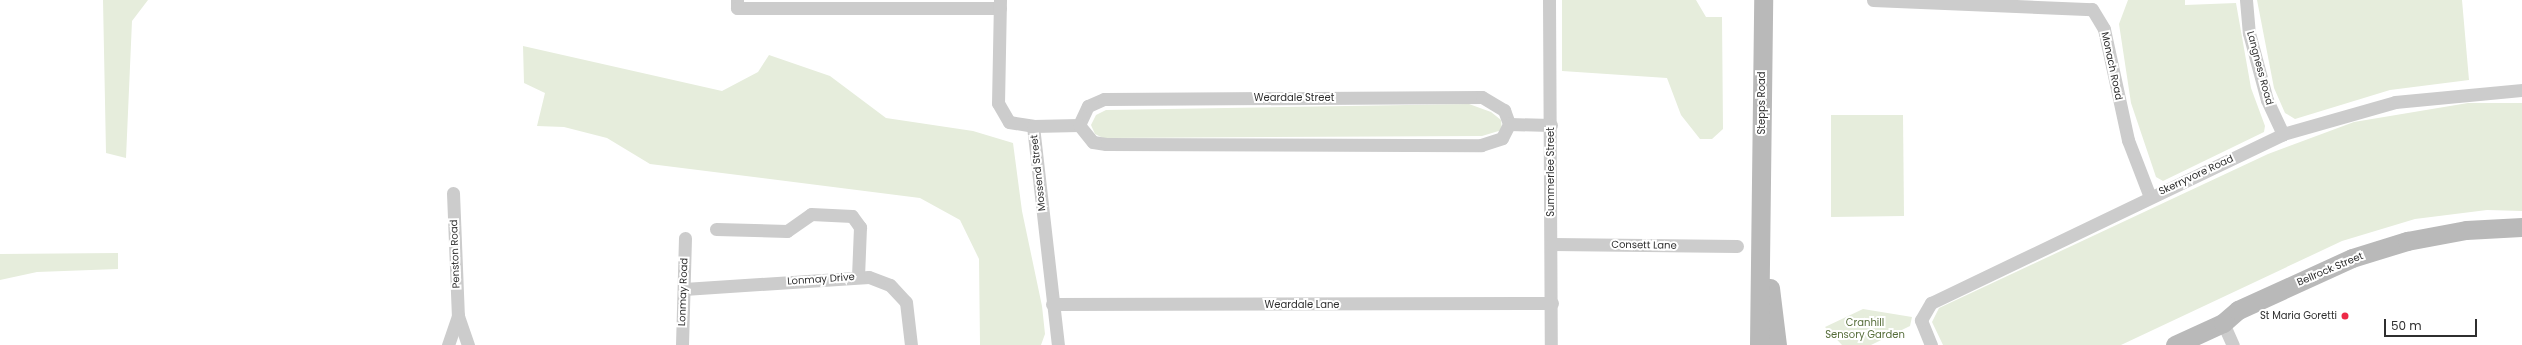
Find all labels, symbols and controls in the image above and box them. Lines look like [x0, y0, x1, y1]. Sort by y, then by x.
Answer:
street label: Langness Road [2244, 30, 2276, 106]
street label: Monach Road [2099, 31, 2125, 101]
street label: Stepps Road [1756, 71, 1768, 135]
street label: Weardale Street [1254, 92, 1334, 104]
street label: Summerlee Street [1545, 127, 1557, 217]
street label: Mossend Street [1028, 134, 1048, 212]
street label: Skerryvore Road [2157, 152, 2235, 198]
street label: Penston Road [448, 219, 462, 289]
street label: Consett Lane [1611, 238, 1677, 252]
street label: Bellrock Street [2295, 250, 2365, 288]
street label: Lonmay Road [676, 258, 690, 326]
street label: Lonmay Drive [787, 271, 855, 287]
street label: Weardale Lane [1265, 299, 1339, 311]
place label: St Maria Goretti [2260, 310, 2337, 322]
marker: St Maria Goretti [2340, 311, 2350, 321]
scale bar [2386, 311, 2479, 337]
park label: Cranhill Sensory Garden [1825, 316, 1905, 340]
text: 50 m [2391, 317, 2422, 334]

